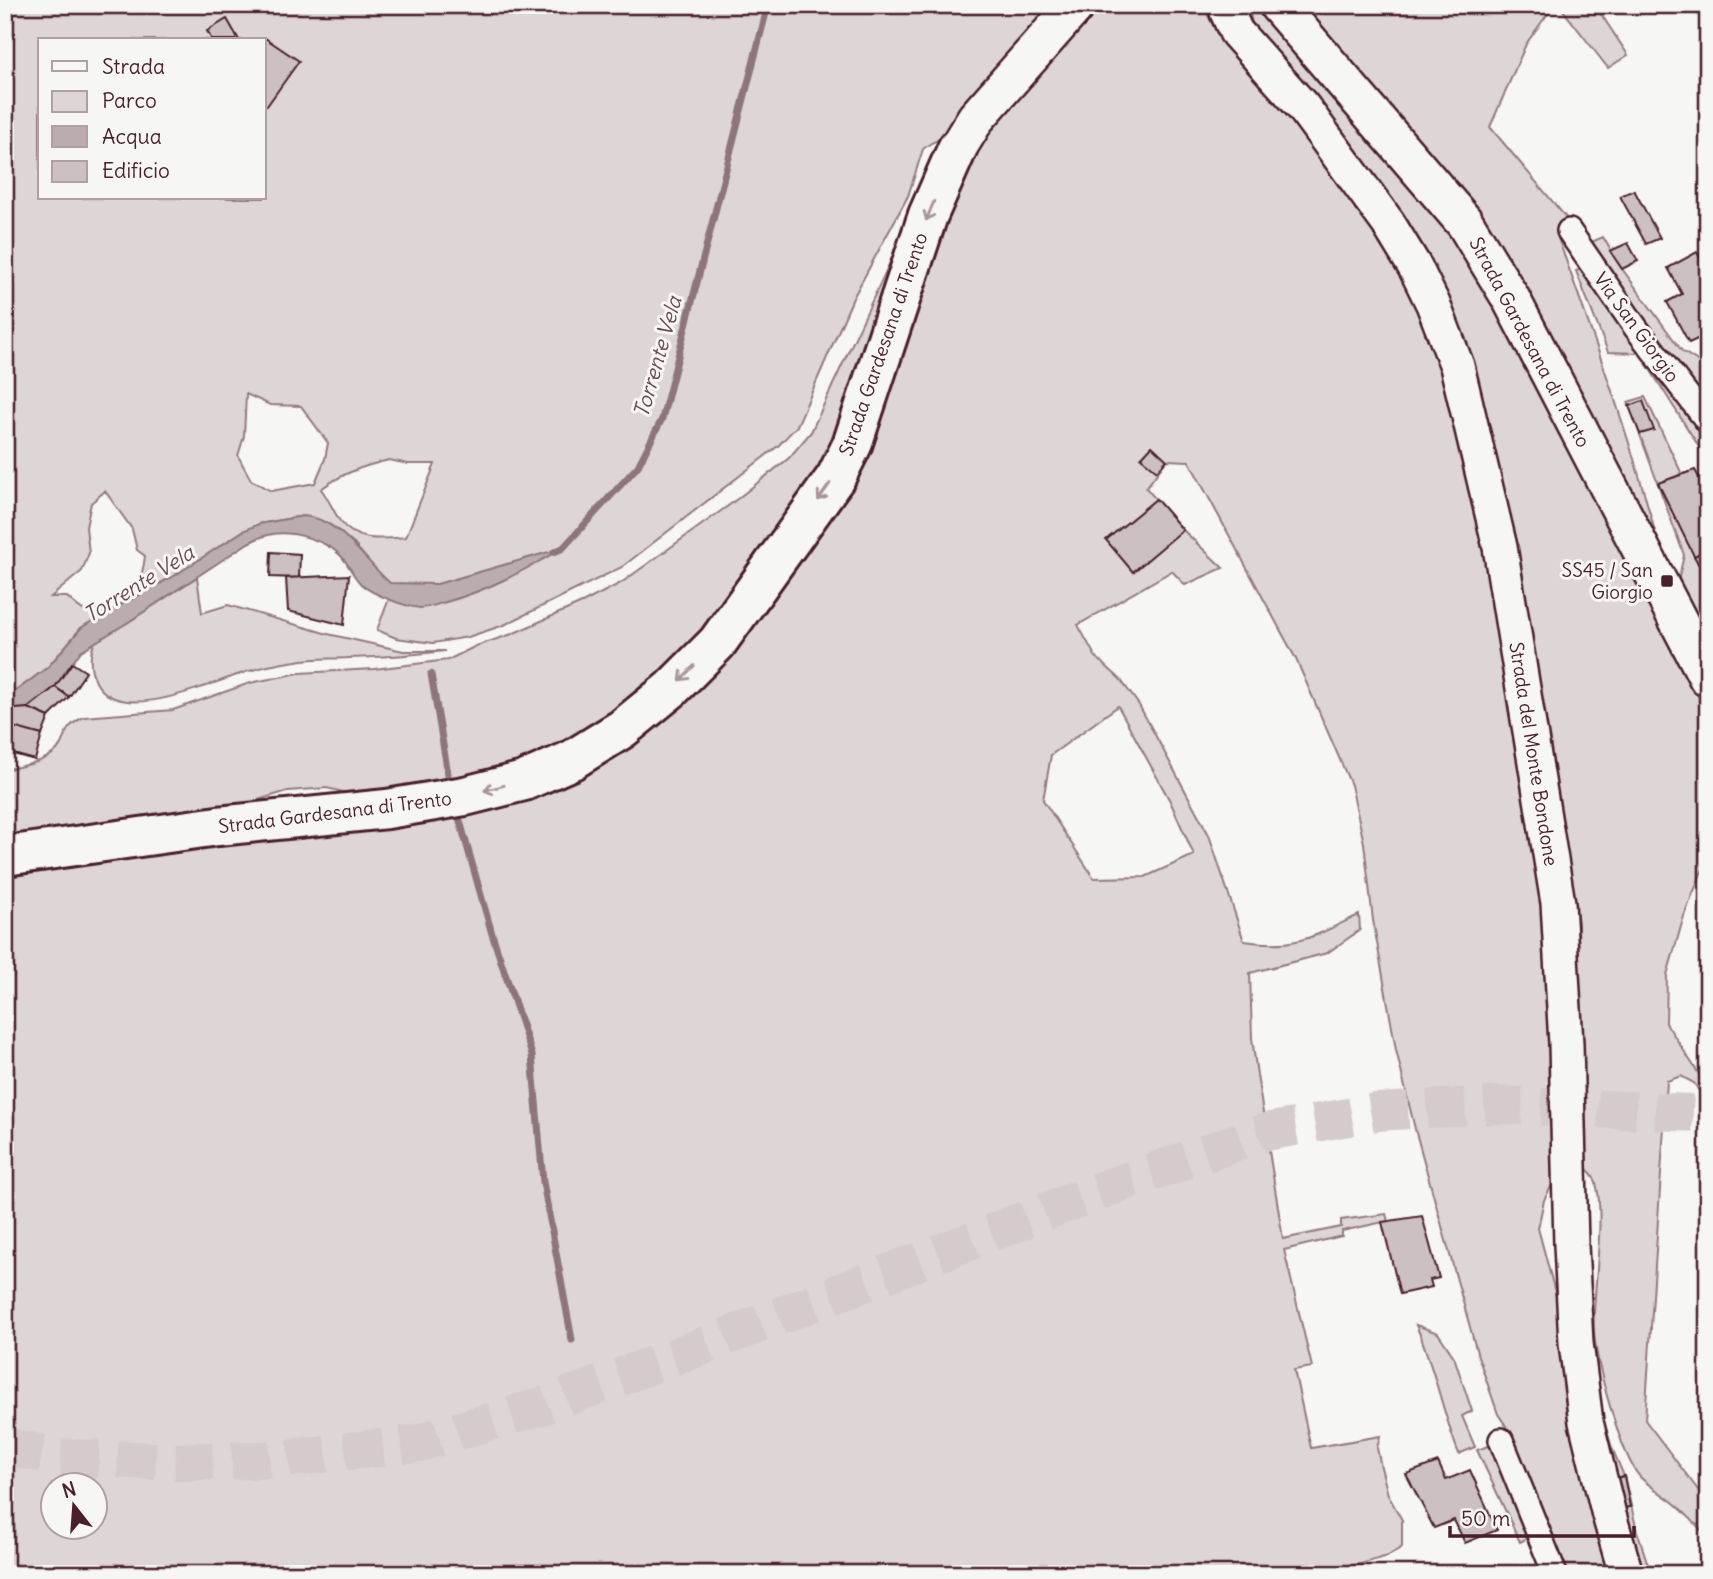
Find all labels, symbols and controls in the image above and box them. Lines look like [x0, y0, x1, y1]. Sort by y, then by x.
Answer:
legend [38, 38, 266, 200]
text: Strada [102, 53, 165, 80]
text: Parco [102, 87, 157, 114]
text: Acqua [102, 123, 162, 150]
text: Edificio [102, 157, 170, 184]
one-way arrow [922, 200, 935, 222]
street label: Strada Gardesana di Trento [833, 229, 933, 459]
street label: Strada Gardesana di Trento [1464, 233, 1596, 451]
street label: Via San Giorgio [1589, 267, 1685, 387]
water label: Torrente Vela [627, 292, 688, 421]
one-way arrow [817, 482, 832, 501]
water label: Torrente Vela [79, 539, 200, 628]
place label: SS45 / San Giorgio [1562, 558, 1653, 604]
marker: SS45 / San Giorgio [1659, 573, 1675, 589]
street label: Strada del Monte Bondone [1504, 640, 1564, 868]
one-way arrow [679, 664, 696, 681]
one-way arrow [484, 783, 506, 796]
street label: Strada Gardesana di Trento [217, 786, 453, 838]
north arrow [38, 1470, 108, 1540]
text: N [59, 1476, 79, 1503]
scale bar [1450, 1495, 1634, 1539]
text: 50 m [1461, 1505, 1510, 1532]

